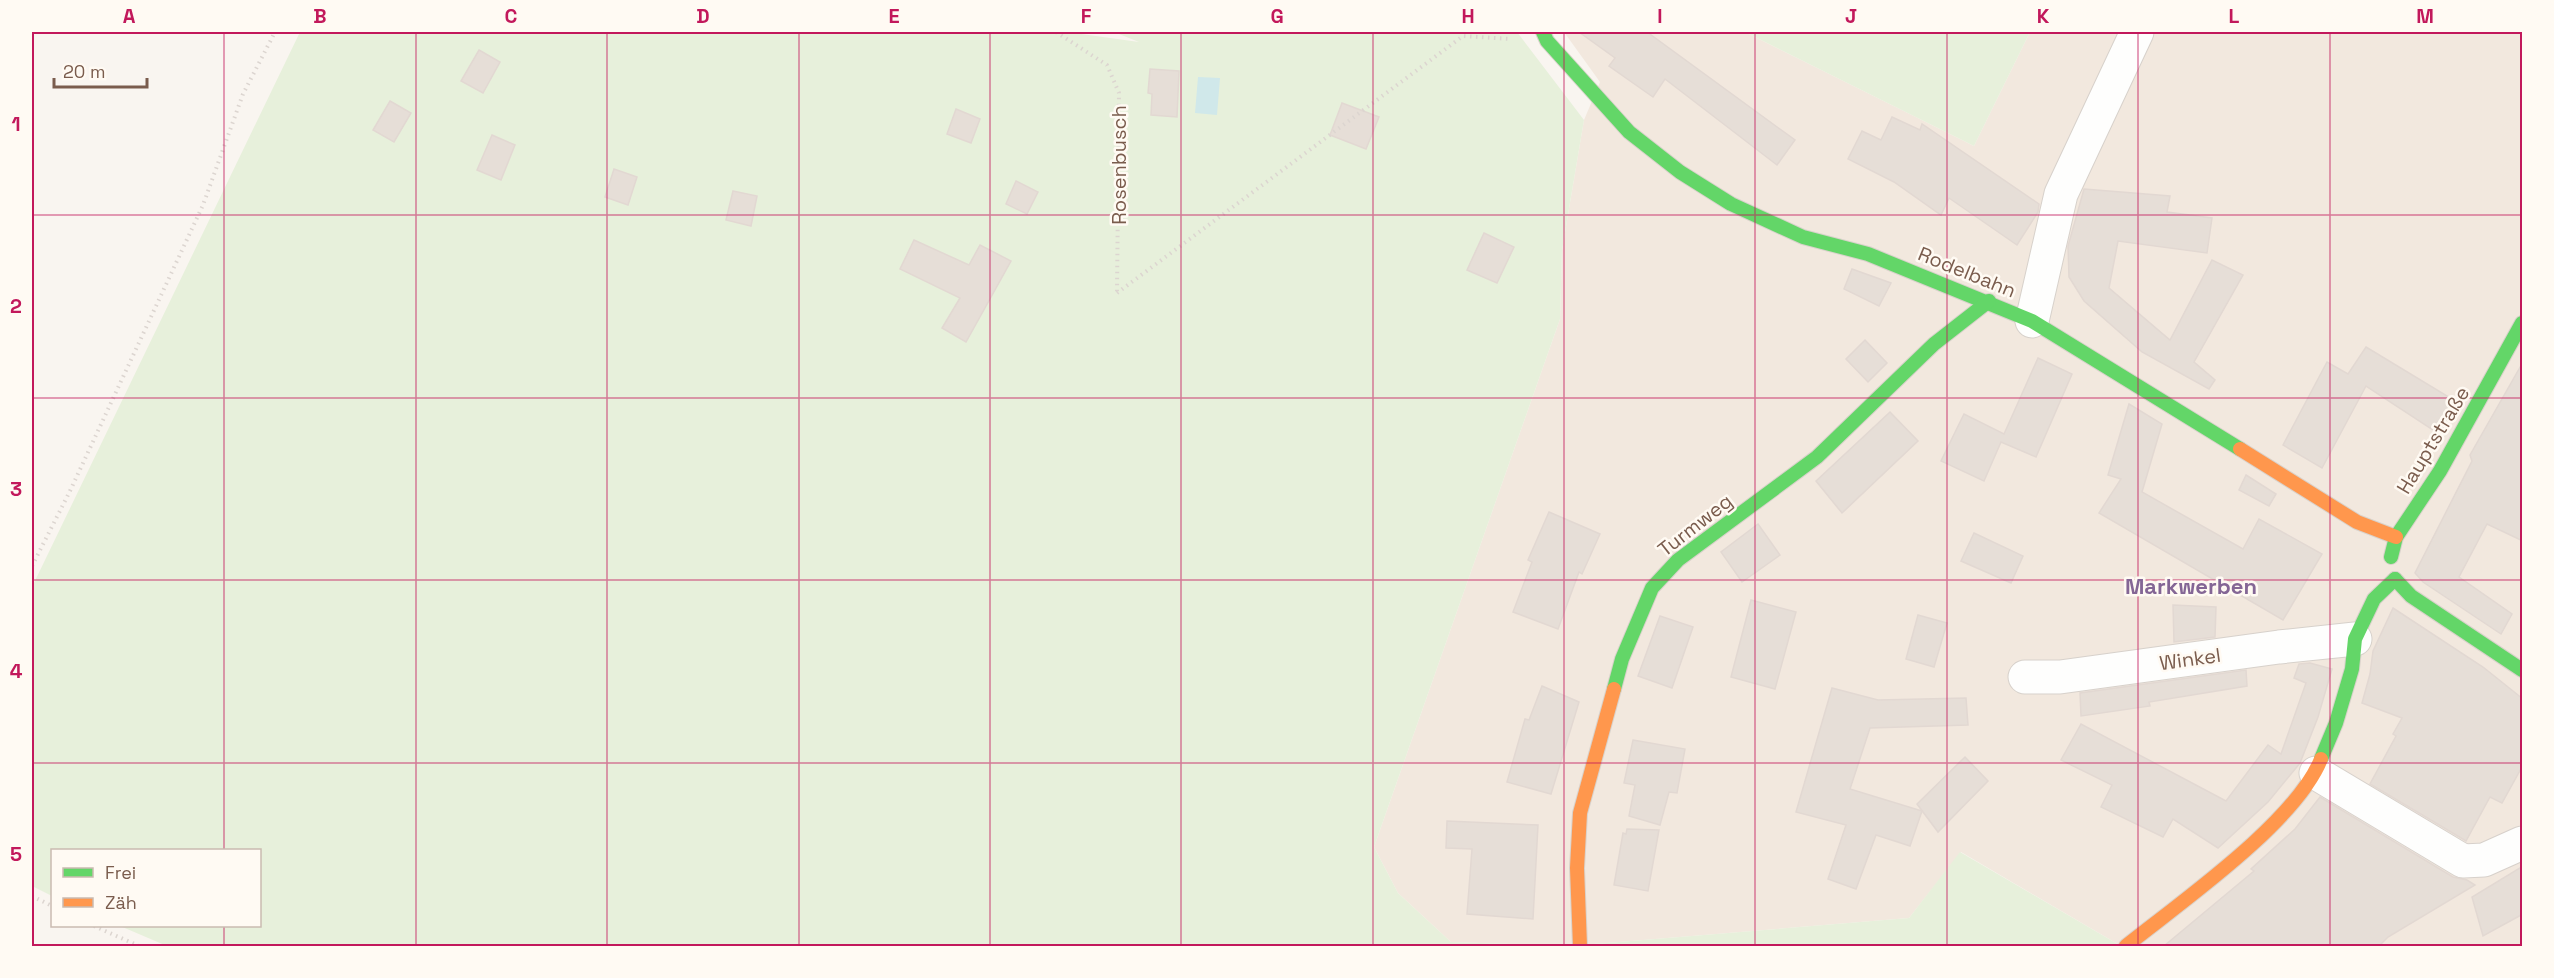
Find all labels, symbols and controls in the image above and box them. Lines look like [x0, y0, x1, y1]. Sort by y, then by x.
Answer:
text: A [123, 3, 136, 29]
text: B [313, 3, 327, 29]
text: C [505, 3, 518, 29]
text: D [696, 3, 710, 29]
text: E [888, 3, 900, 29]
text: F [1081, 3, 1092, 29]
text: G [1270, 3, 1284, 29]
text: H [1461, 3, 1475, 29]
text: I [1657, 3, 1663, 29]
text: J [1845, 3, 1857, 29]
text: K [2037, 3, 2050, 29]
text: L [2229, 3, 2240, 29]
text: M [2416, 3, 2434, 29]
scale bar [54, 51, 147, 89]
text: 20 m [63, 60, 106, 83]
street label: Rosenbusch [1106, 105, 1132, 225]
text: 1 [11, 111, 21, 137]
street label: Rodelbahn [1914, 241, 2020, 303]
text: 2 [10, 293, 22, 319]
street label: Hauptstraße [2391, 381, 2475, 499]
text: 3 [10, 476, 22, 502]
street label: Turmweg [1652, 488, 1738, 562]
district label: Markwerben [2125, 572, 2257, 600]
street label: Winkel [2158, 642, 2222, 676]
text: 4 [10, 658, 23, 684]
text: 5 [10, 841, 22, 867]
legend [51, 849, 261, 927]
text: Frei [105, 861, 136, 884]
text: Zäh [105, 891, 137, 914]

